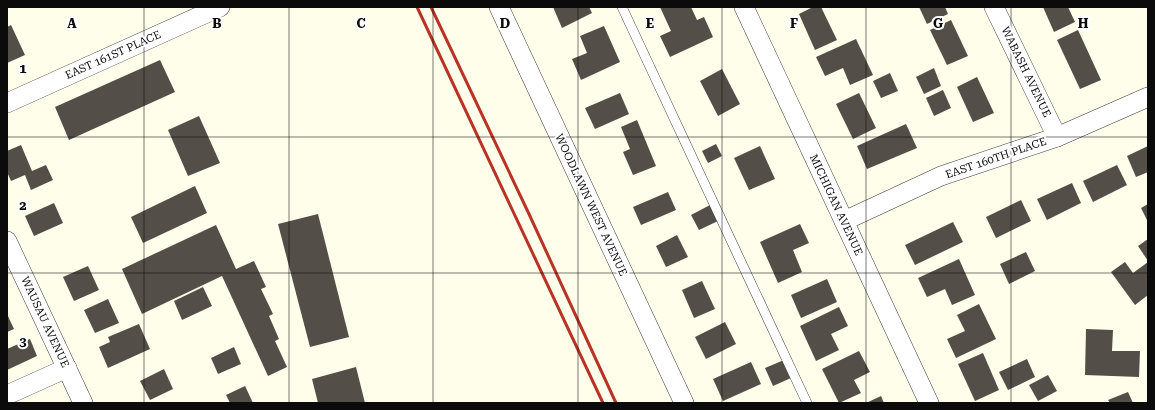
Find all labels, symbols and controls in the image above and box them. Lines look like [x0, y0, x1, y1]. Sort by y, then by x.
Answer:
text: A [67, 16, 77, 31]
text: B [212, 16, 222, 31]
text: C [356, 16, 366, 31]
text: D [500, 16, 510, 31]
text: E [646, 16, 654, 31]
text: F [790, 16, 798, 31]
text: G [933, 16, 943, 31]
text: H [1078, 16, 1089, 31]
street label: WABASH AVENUE [998, 25, 1054, 119]
street label: EAST 161ST PLACE [63, 28, 163, 82]
text: 1 [19, 61, 27, 76]
street label: WOODLAWN WEST AVENUE [552, 132, 630, 278]
street label: EAST 160TH PLACE [944, 135, 1048, 181]
street label: MICHIGAN AVENUE [807, 152, 865, 258]
text: 2 [19, 198, 27, 213]
street label: WAUSAU AVENUE [18, 274, 72, 370]
text: 3 [19, 334, 27, 349]

